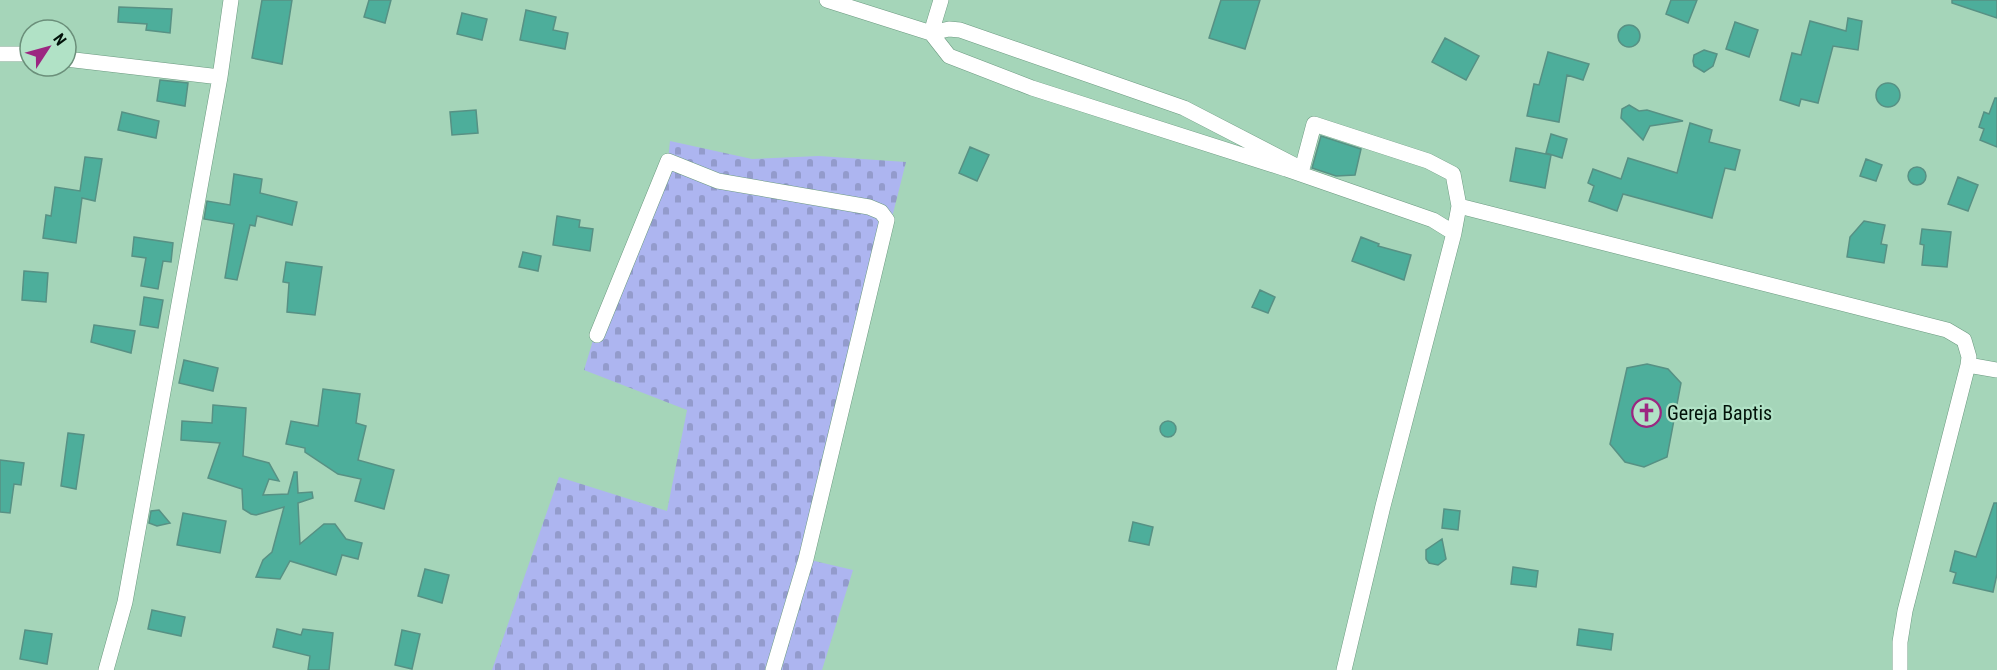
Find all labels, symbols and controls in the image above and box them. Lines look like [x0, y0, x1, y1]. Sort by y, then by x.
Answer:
north arrow [18, 18, 78, 78]
text: N [49, 30, 70, 49]
church icon: Gereja Baptis [1630, 397, 1662, 429]
place label: Gereja Baptis [1667, 401, 1772, 425]

